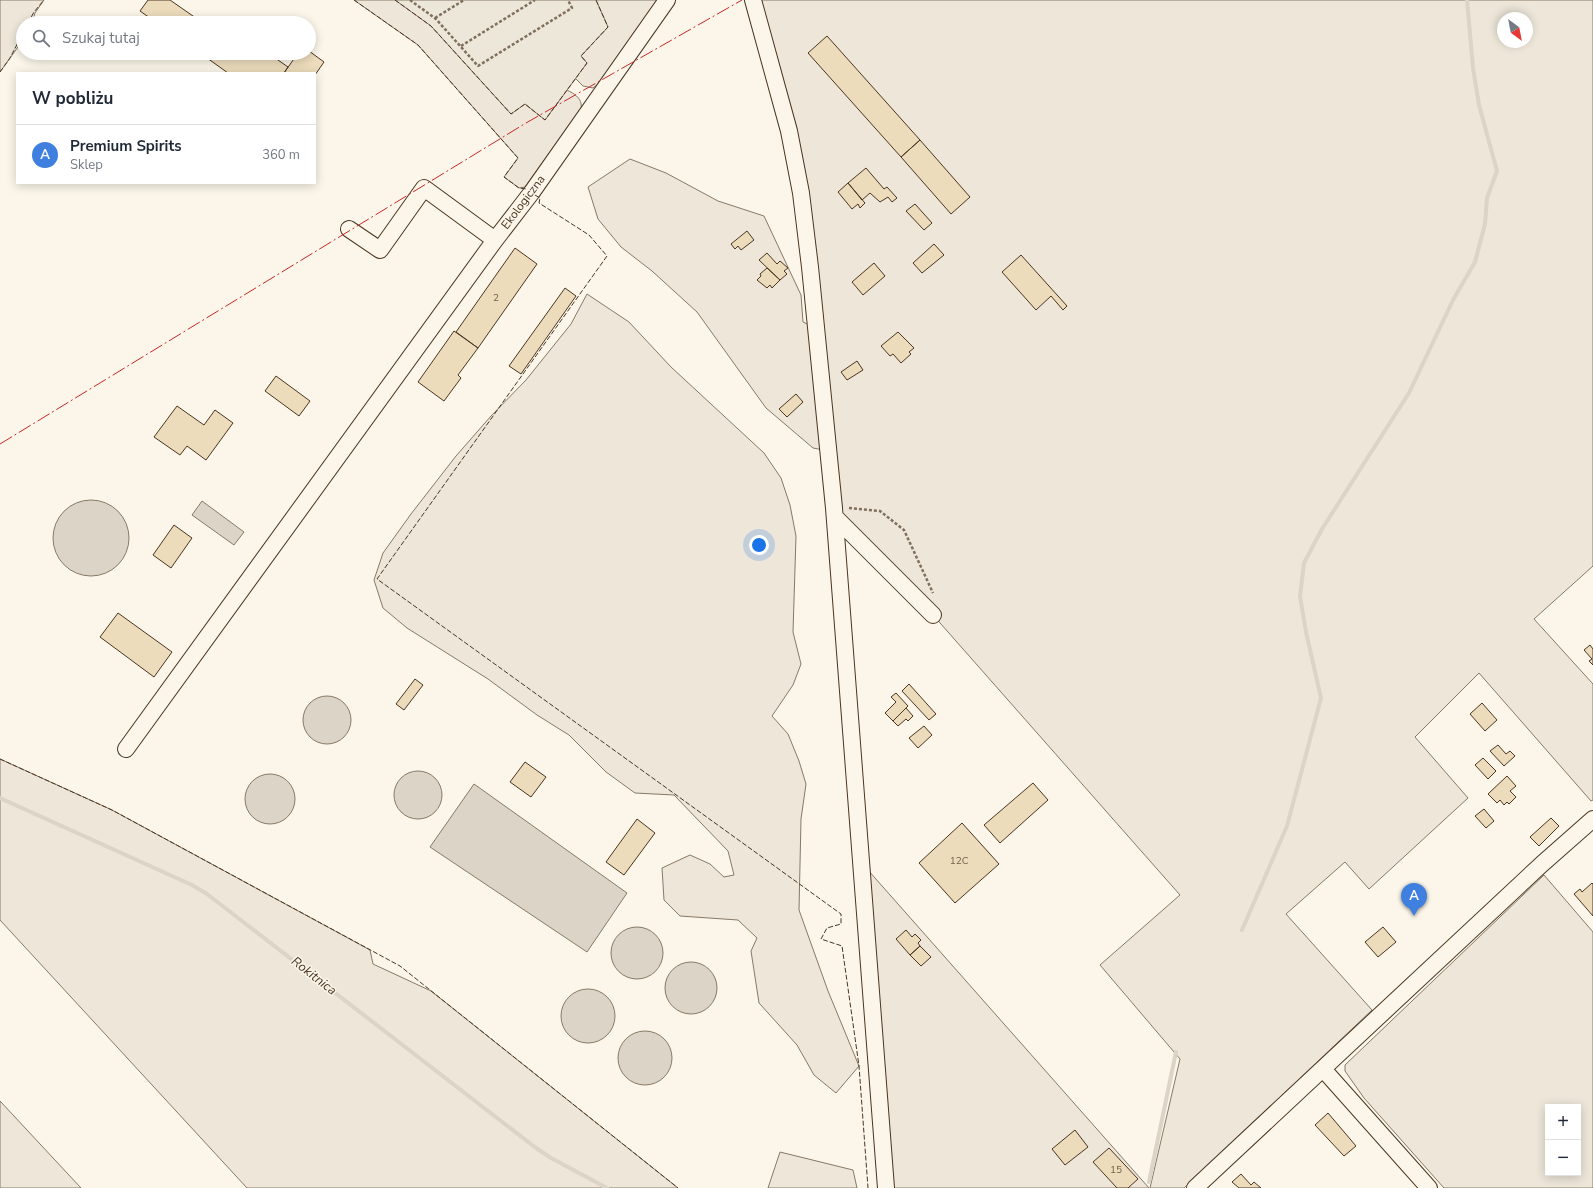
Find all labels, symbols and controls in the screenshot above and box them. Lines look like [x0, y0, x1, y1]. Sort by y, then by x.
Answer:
north arrow [1497, 12, 1533, 48]
search box [16, 16, 316, 60]
icon: search [30, 27, 52, 49]
text: Szukaj tutaj [62, 28, 140, 48]
text: W pobliżu [32, 87, 113, 110]
text: Premium Spirits [70, 136, 181, 156]
text: A [40, 146, 50, 164]
text: 360 m [262, 146, 300, 164]
text: Sklep [70, 156, 103, 174]
street label: Ekologiczna [497, 172, 549, 232]
house number: 2 [493, 291, 499, 305]
your location [749, 535, 769, 555]
house number: 12C [950, 854, 969, 868]
pin: A [1401, 883, 1427, 916]
water label: Rokitnica [288, 953, 341, 1000]
map controls [1545, 1104, 1581, 1176]
button: + [1545, 1104, 1581, 1140]
button: − [1545, 1140, 1581, 1176]
house number: 15 [1110, 1163, 1122, 1177]

